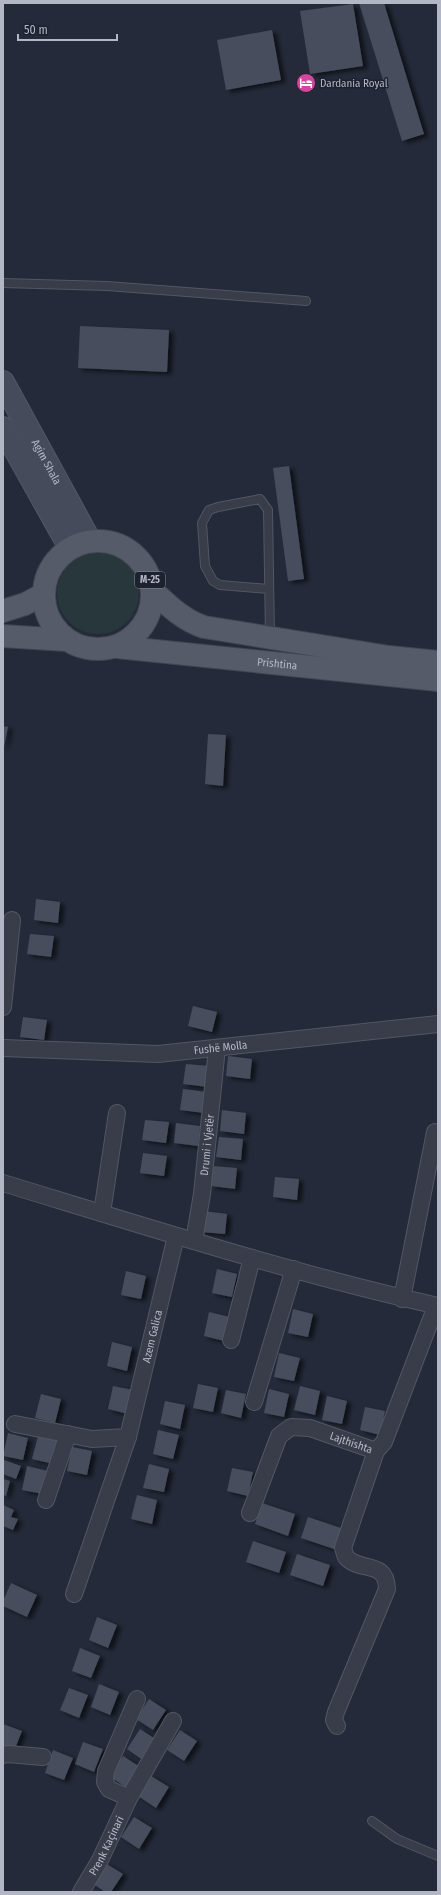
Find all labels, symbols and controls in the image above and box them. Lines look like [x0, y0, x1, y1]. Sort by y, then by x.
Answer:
scale bar [18, 16, 117, 42]
text: 50 m [24, 23, 48, 37]
hotel icon: Dardania Royal [295, 72, 317, 94]
place label: Dardania Royal [320, 77, 388, 90]
street label: Agim Shala [29, 437, 64, 487]
road number: M-25 [135, 572, 165, 588]
street label: Prishtina [256, 655, 298, 672]
street label: Fushë Molla [193, 1038, 248, 1057]
street label: Drumi i Vjetër [197, 1113, 217, 1176]
street label: Azem Galica [139, 1309, 165, 1364]
street label: Lajthishta [328, 1429, 374, 1456]
street label: Prenk Kaçinari [86, 1814, 126, 1877]

